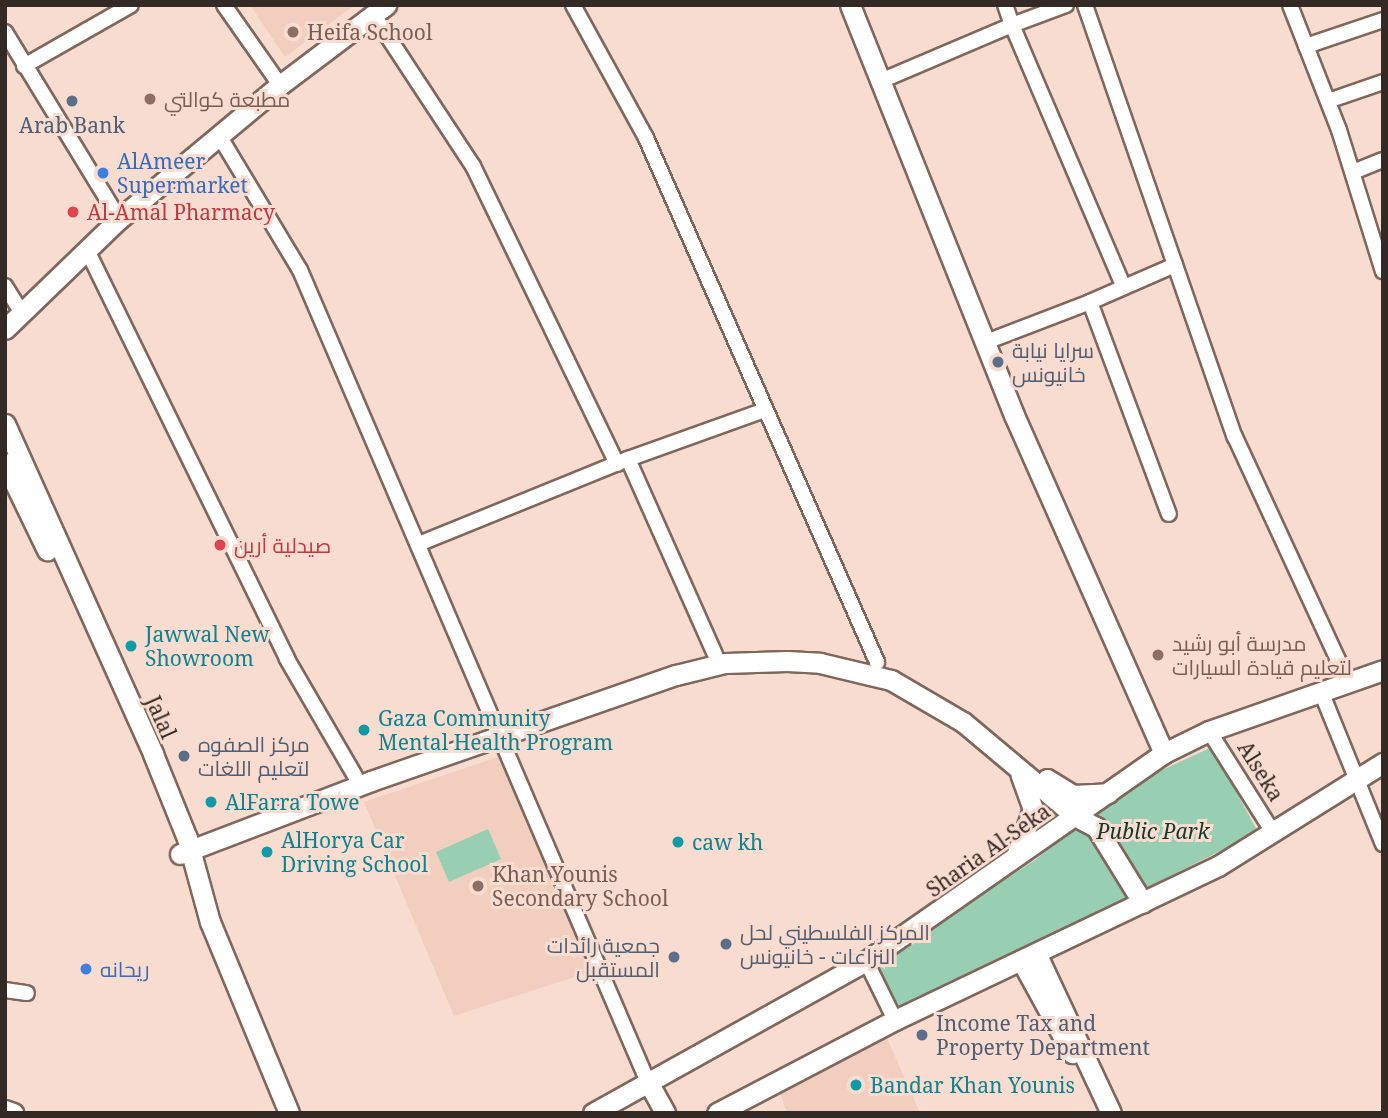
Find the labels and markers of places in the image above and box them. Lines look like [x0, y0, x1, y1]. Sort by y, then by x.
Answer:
place label: Heifa School [307, 19, 432, 45]
marker: Heifa School [285, 24, 301, 40]
place label: مطبعة كوالتي [164, 86, 290, 112]
marker: مطبعة كوالتي [142, 91, 158, 107]
marker: Arab Bank [64, 93, 80, 109]
place label: Arab Bank [19, 112, 125, 138]
place label: AlAmeer Supermarket [117, 148, 248, 198]
marker: AlAmeer Supermarket [95, 165, 111, 181]
place label: Al-Amal Pharmacy [87, 199, 275, 225]
marker: Al-Amal Pharmacy [65, 204, 81, 220]
place label: سرايا نيابة خانيونس [1012, 337, 1094, 387]
marker: سرايا نيابة خانيونس [990, 354, 1006, 370]
place label: صيدلية أرين [234, 532, 331, 558]
marker: صيدلية أرين [212, 537, 228, 553]
place label: Jawwal New Showroom [145, 621, 270, 671]
place label: مدرسة أبو رشيد لتعليم قيادة السيارات [1172, 630, 1352, 680]
marker: Jawwal New Showroom [123, 638, 139, 654]
marker: مدرسة أبو رشيد لتعليم قيادة السيارات [1150, 647, 1166, 663]
place label: Gaza Community Mental Health Program [378, 705, 613, 755]
marker: Gaza Community Mental Health Program [356, 722, 372, 738]
place label: مركز الصفوه لتعليم اللغات [198, 731, 310, 781]
marker: مركز الصفوه لتعليم اللغات [176, 748, 192, 764]
place label: AlFarra Towe [225, 789, 360, 815]
marker: AlFarra Towe [203, 794, 219, 810]
place label: AlHorya Car Driving School [281, 827, 428, 877]
place label: caw kh [692, 829, 763, 855]
marker: caw kh [670, 834, 686, 850]
marker: AlHorya Car Driving School [259, 844, 275, 860]
place label: Khan Younis Secondary School [492, 861, 668, 911]
marker: Khan Younis Secondary School [470, 878, 486, 894]
place label: المركز الفلسطيني لحل النزاعات - خانيونس [740, 919, 930, 969]
place label: جمعية رائدات المستقبل [547, 932, 660, 982]
marker: المركز الفلسطيني لحل النزاعات - خانيونس [718, 936, 734, 952]
marker: جمعية رائدات المستقبل [666, 949, 682, 965]
place label: ريحانه [100, 956, 149, 982]
marker: ريحانه [78, 961, 94, 977]
place label: Income Tax and Property Department [936, 1010, 1150, 1060]
marker: Income Tax and Property Department [914, 1027, 930, 1043]
place label: Bandar Khan Younis [870, 1072, 1075, 1098]
marker: Bandar Khan Younis [848, 1077, 864, 1093]

